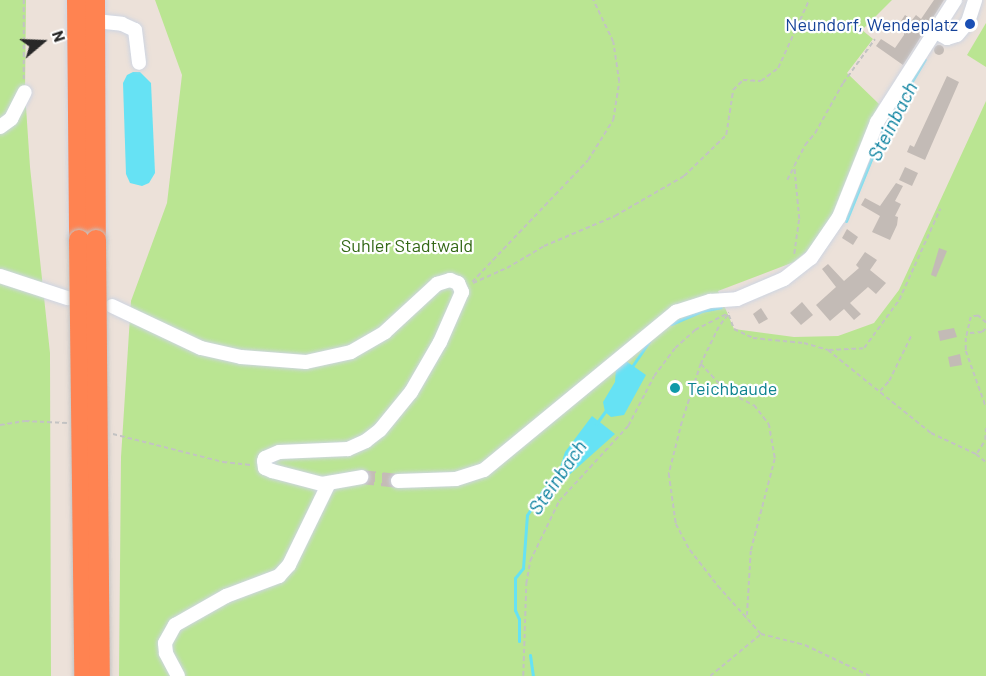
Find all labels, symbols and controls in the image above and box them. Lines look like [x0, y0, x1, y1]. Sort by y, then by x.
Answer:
north arrow [12, 12, 72, 72]
place label: Neundorf, Wendeplatz [785, 13, 958, 35]
marker: Neundorf, Wendeplatz [963, 17, 977, 31]
text: N [49, 28, 70, 44]
water label: Steinbach [862, 77, 922, 165]
park label: Suhler Stadtwald [341, 234, 473, 256]
place label: Teichbaude [687, 377, 777, 399]
marker: Teichbaude [668, 381, 682, 395]
water label: Steinbach [523, 435, 591, 519]

